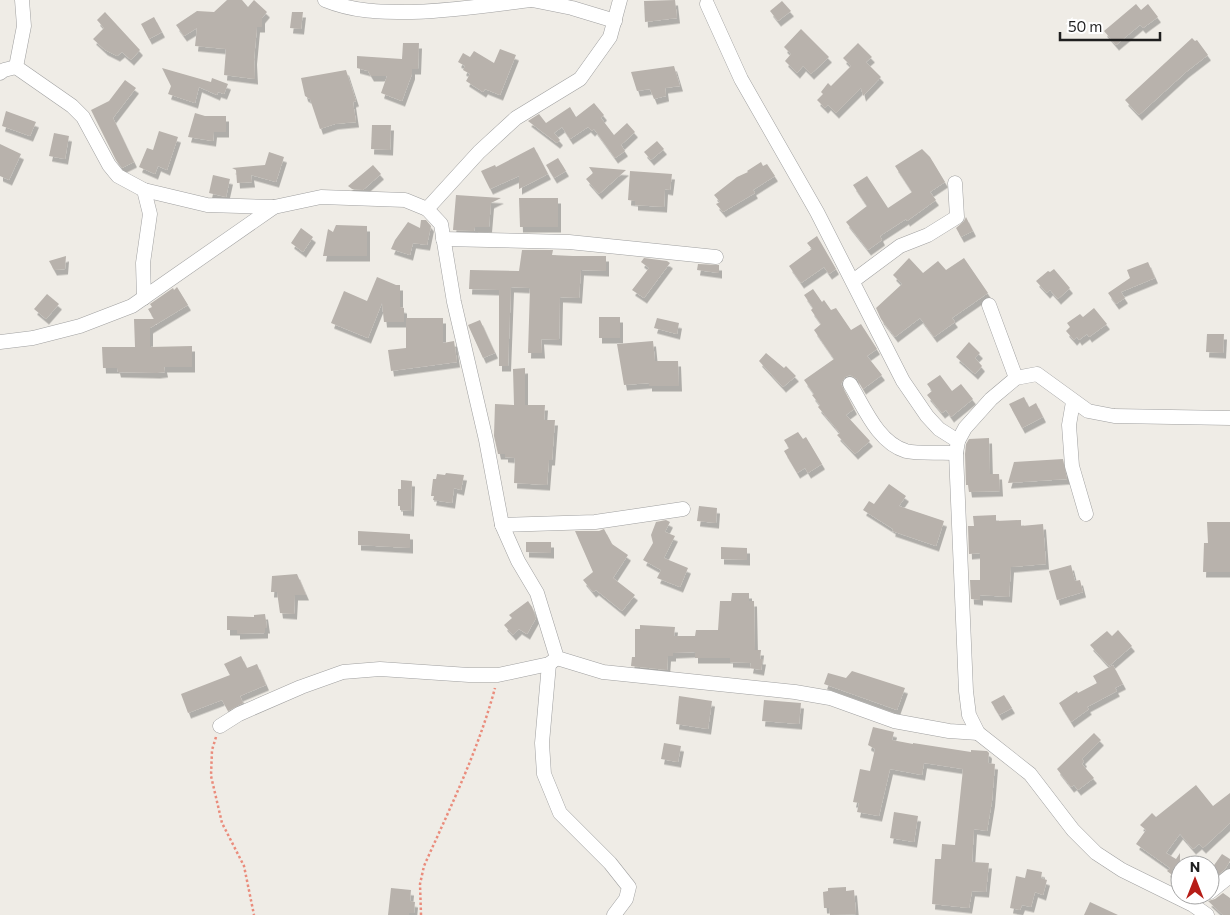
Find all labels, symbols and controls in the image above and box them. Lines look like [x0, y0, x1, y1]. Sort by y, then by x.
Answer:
scale bar [1060, 10, 1160, 42]
text: 50 m [1068, 17, 1102, 35]
north arrow [1170, 855, 1220, 905]
text: N [1190, 858, 1200, 875]

